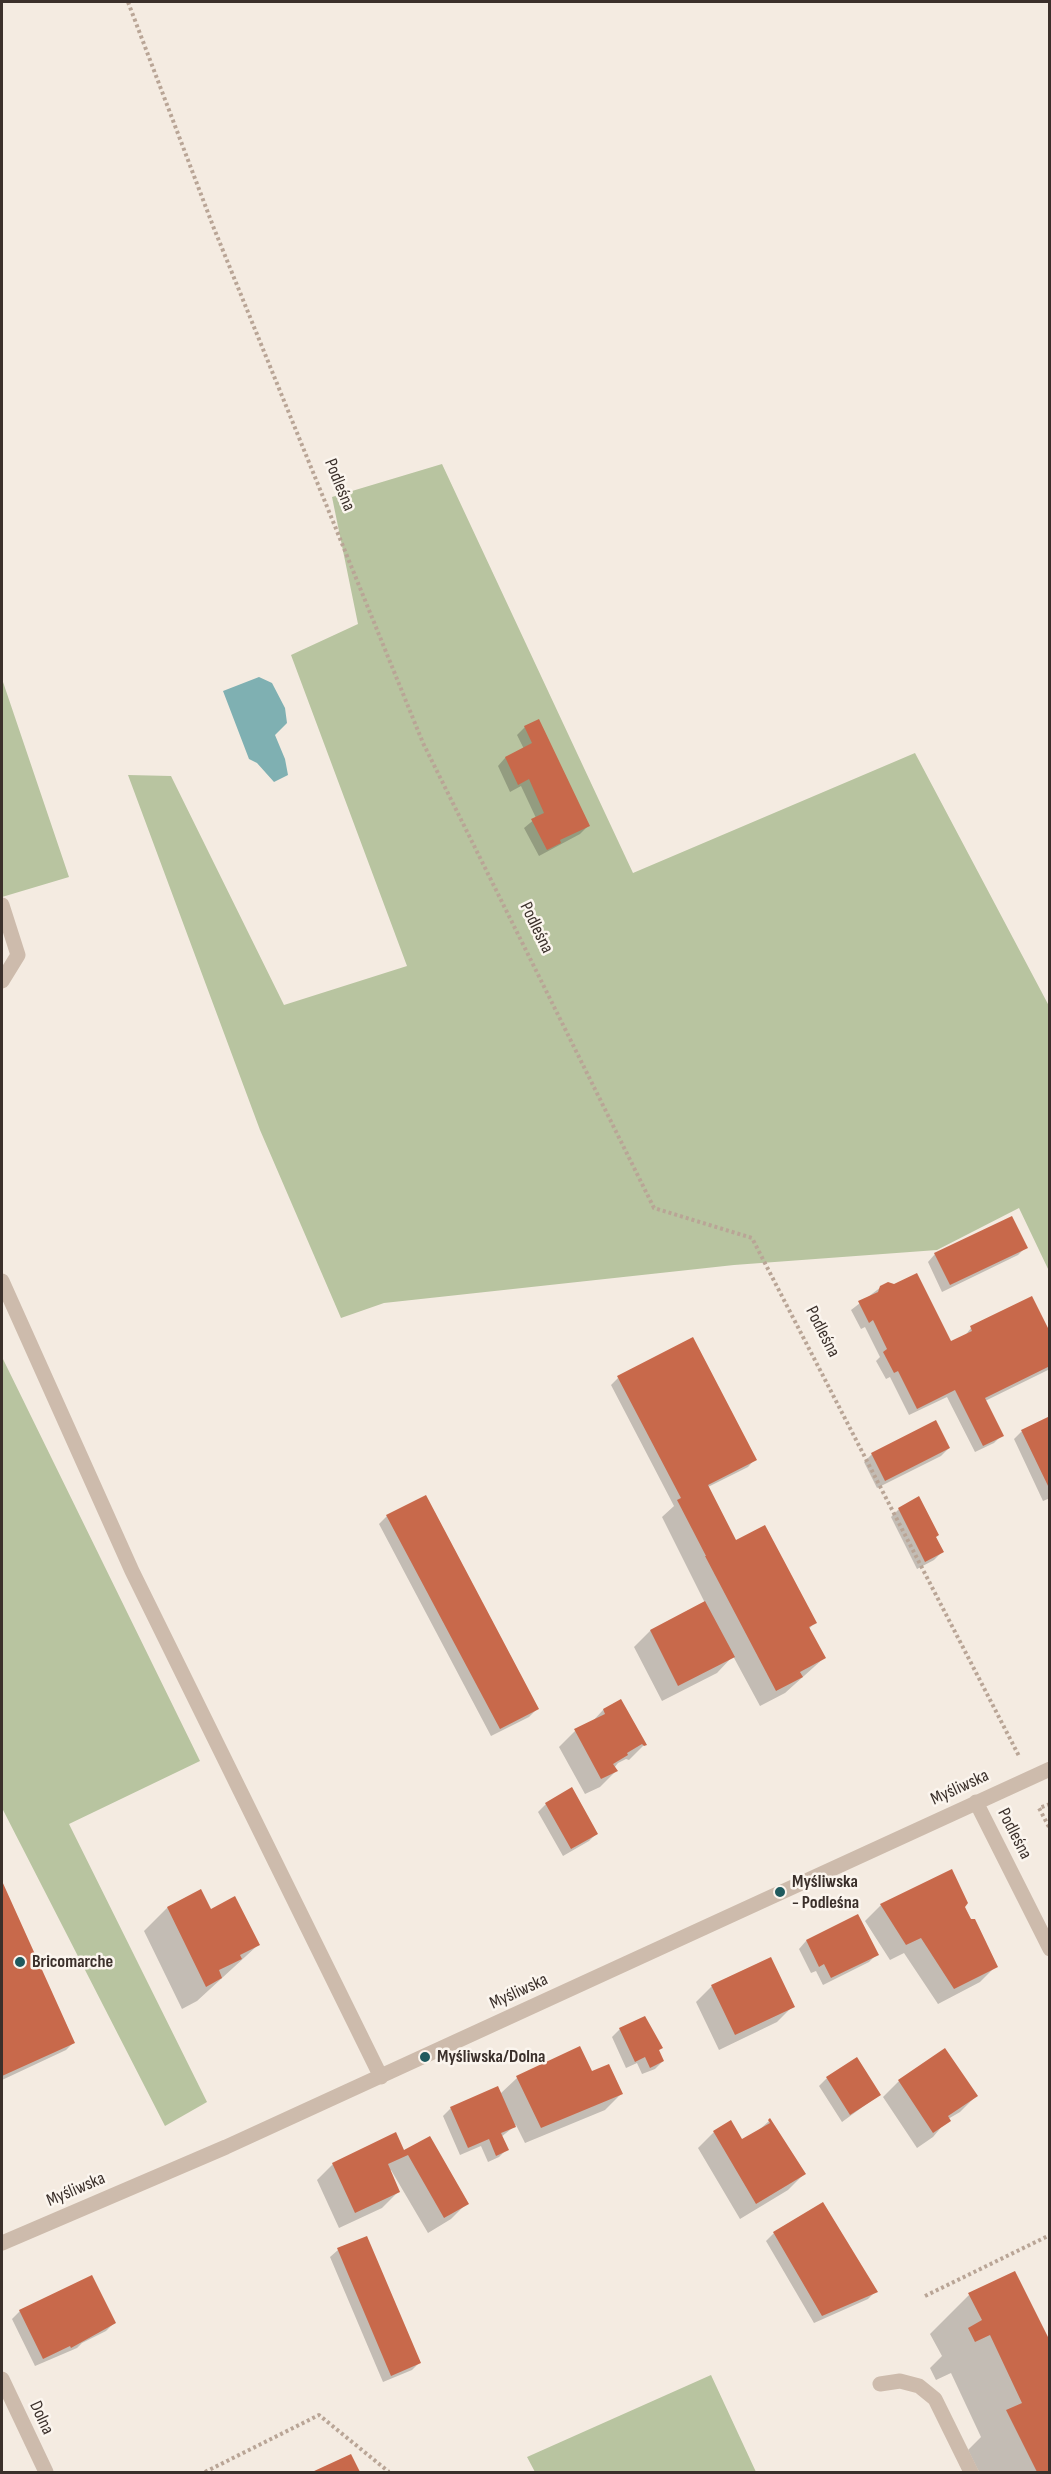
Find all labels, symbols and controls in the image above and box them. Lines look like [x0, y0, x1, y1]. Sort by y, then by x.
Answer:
street label: Podleśna [319, 456, 359, 514]
street label: Podleśna [514, 899, 558, 957]
street label: Podleśna [800, 1303, 844, 1361]
street label: Myśliwska [928, 1765, 992, 1811]
street label: Podleśna [992, 1805, 1036, 1863]
place label: Myśliwska - Podleśna [792, 1871, 859, 1914]
marker: Myśliwska - Podleśna [773, 1885, 787, 1899]
place label: Bricomarche [32, 1951, 113, 1973]
marker: Bricomarche [13, 1955, 27, 1969]
street label: Myśliwska [487, 1969, 551, 2015]
place label: Myśliwska/Dolna [437, 2046, 545, 2068]
marker: Myśliwska/Dolna [418, 2050, 432, 2064]
street label: Myśliwska [43, 2168, 109, 2212]
street label: Dolna [24, 2398, 58, 2438]

